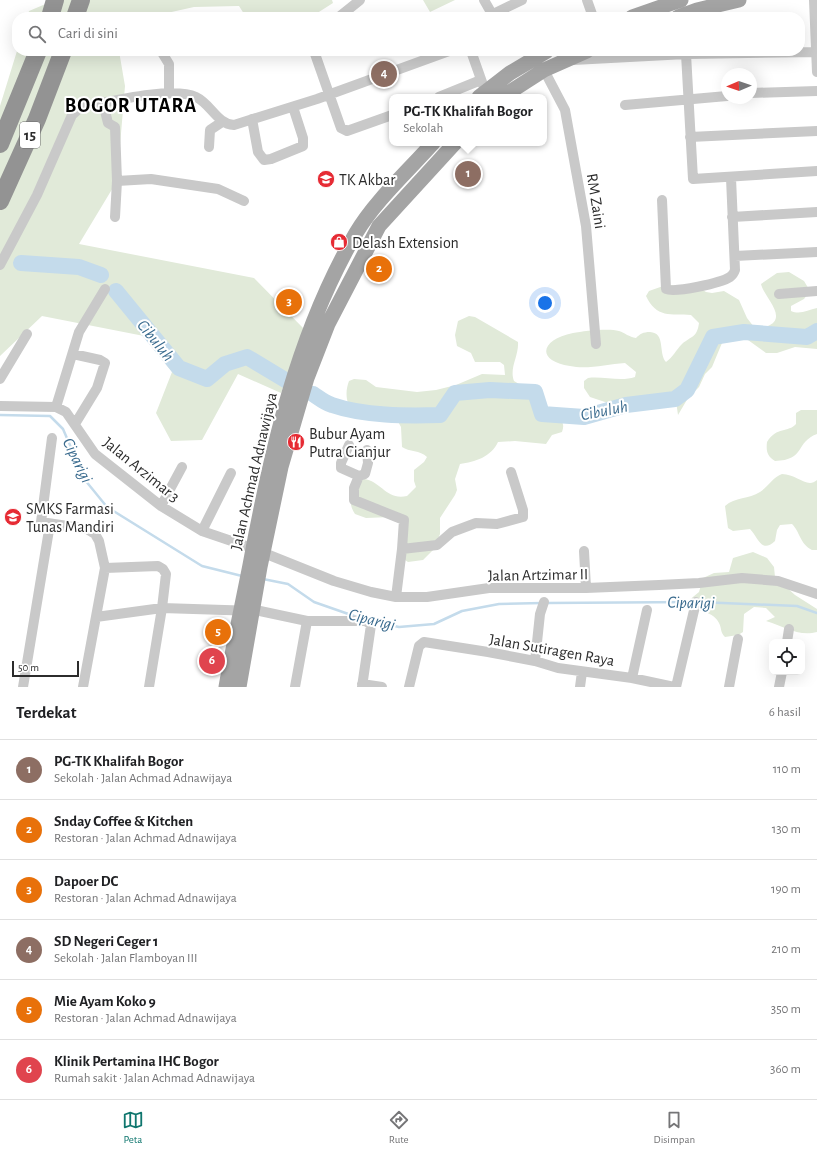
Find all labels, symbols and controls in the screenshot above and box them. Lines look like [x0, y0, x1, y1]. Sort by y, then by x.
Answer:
search box [12, 12, 805, 56]
icon: search [26, 23, 48, 45]
text: Cari di sini [58, 26, 118, 41]
pin: 4 [371, 59, 397, 89]
north arrow [721, 68, 757, 104]
popup [389, 94, 547, 146]
district label: BOGOR UTARA [65, 96, 197, 116]
text: PG-TK Khalifah Bogor [403, 104, 533, 119]
road number: 15 [20, 122, 40, 148]
text: Sekolah [403, 122, 443, 135]
pin: 1 [455, 159, 481, 189]
school or university icon: TK Akbar [316, 169, 336, 189]
place label: TK Akbar [339, 172, 396, 188]
street label: RM Zaini [584, 172, 608, 230]
shop icon: Delash Extension [329, 232, 349, 252]
place label: Delash Extension [352, 235, 459, 251]
pin: 2 [366, 254, 392, 284]
pin: 3 [276, 287, 302, 317]
your location [535, 293, 555, 313]
water label: Cibuluh [134, 316, 177, 364]
street label: Jalan Achmad Adnawijaya [228, 391, 281, 552]
water label: Cibuluh [579, 398, 629, 423]
place label: Bubur Ayam Putra Cianjur [309, 426, 391, 461]
restaurant icon: Bubur Ayam Putra Cianjur [286, 432, 306, 452]
street label: Jalan Arzimar 3 [100, 434, 183, 505]
water label: Ciparigi [59, 435, 96, 486]
place label: SMKS Farmasi Tunas Mandiri [26, 501, 114, 535]
school or university icon: SMKS Farmasi Tunas Mandiri [3, 507, 23, 527]
street label: Jalan Artzimar II [488, 566, 588, 584]
water label: Ciparigi [667, 594, 715, 612]
water label: Ciparigi [347, 605, 397, 635]
pin: 5 [205, 617, 231, 647]
street label: Jalan Sutiragen Raya [488, 631, 616, 670]
map controls [769, 639, 805, 675]
button: locate [769, 639, 805, 675]
pin: 6 [199, 646, 225, 676]
scale bar [12, 659, 79, 678]
text: 50 m [18, 662, 39, 673]
text: Terdekat [16, 704, 76, 721]
text: 6 hasil [769, 706, 801, 719]
text: PG-TK Khalifah Bogor [54, 754, 183, 769]
text: 1 [27, 763, 31, 776]
text: 110 m [773, 763, 801, 776]
text: Sekolah · Jalan Achmad Adnawijaya [54, 772, 232, 785]
text: Snday Coffee & Kitchen [54, 814, 193, 829]
text: 2 [26, 823, 32, 836]
text: 130 m [772, 823, 801, 836]
text: Restoran · Jalan Achmad Adnawijaya [54, 832, 237, 845]
text: Dapoer DC [54, 874, 118, 889]
text: 3 [26, 883, 32, 896]
text: 190 m [771, 883, 801, 896]
text: Restoran · Jalan Achmad Adnawijaya [54, 892, 237, 905]
text: SD Negeri Ceger 1 [54, 934, 158, 949]
text: 4 [26, 943, 32, 956]
text: 210 m [771, 943, 801, 956]
text: Sekolah · Jalan Flamboyan III [54, 952, 197, 965]
text: Mie Ayam Koko 9 [54, 994, 156, 1009]
text: 5 [26, 1003, 32, 1016]
text: 350 m [771, 1003, 801, 1016]
text: Restoran · Jalan Achmad Adnawijaya [54, 1012, 237, 1025]
text: Klinik Pertamina IHC Bogor [54, 1054, 219, 1069]
text: 6 [26, 1063, 32, 1076]
text: 360 m [770, 1063, 801, 1076]
text: Rumah sakit · Jalan Achmad Adnawijaya [54, 1072, 255, 1085]
tab: Peta [122, 1109, 144, 1146]
tab: Rute [388, 1109, 410, 1146]
tab: Disimpan [654, 1109, 695, 1146]

